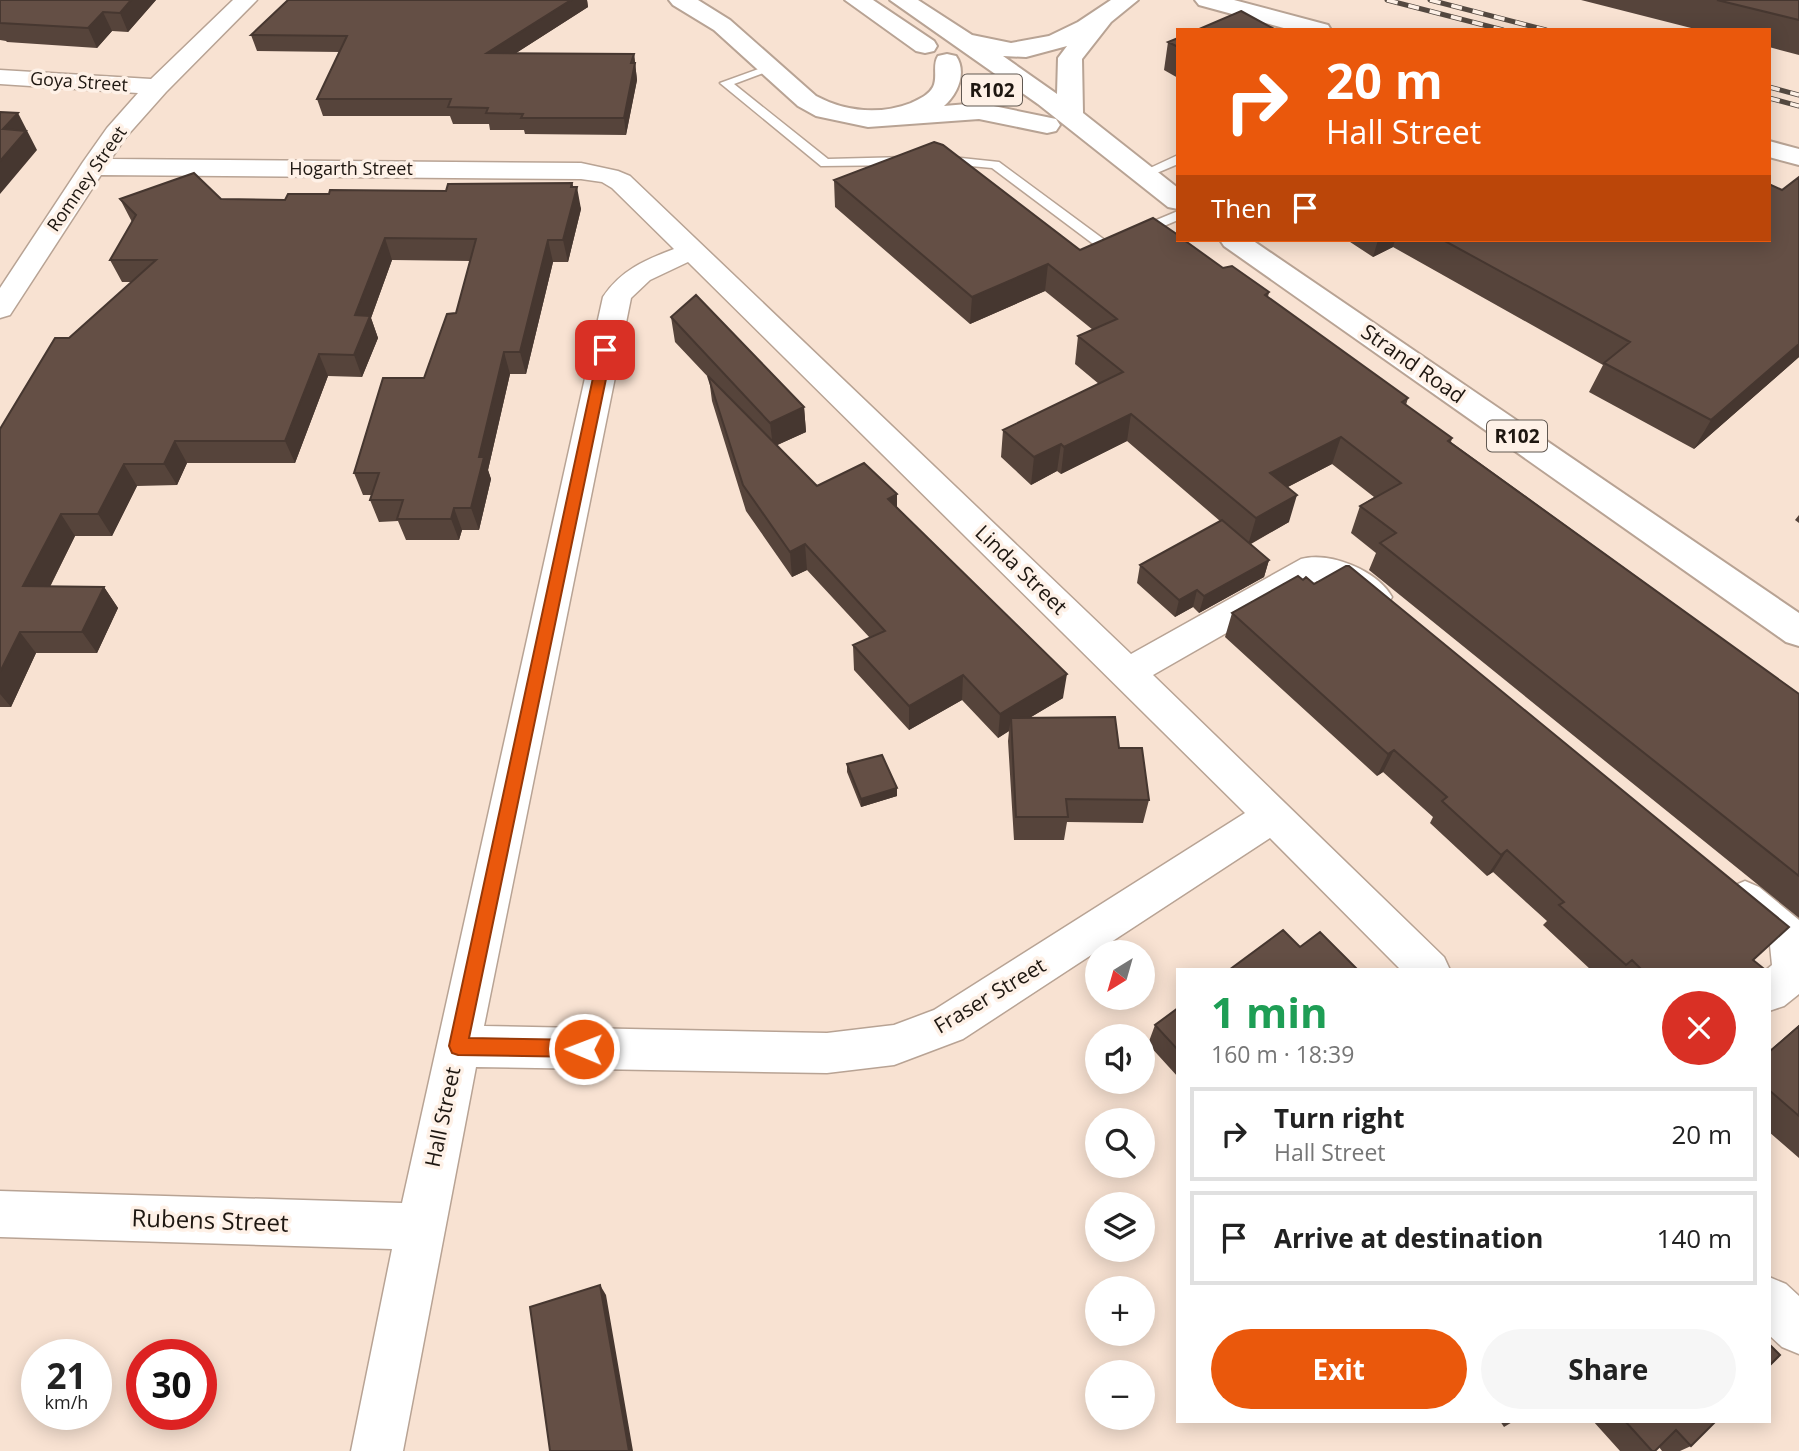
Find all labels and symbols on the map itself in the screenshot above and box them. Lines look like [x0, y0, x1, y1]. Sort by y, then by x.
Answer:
street label: Goya Street [29, 66, 129, 96]
road number: R102 [962, 74, 1022, 106]
street label: Romney Street [41, 121, 131, 236]
street label: Hogarth Street [289, 156, 413, 180]
street label: Strand Road [1356, 317, 1471, 409]
pin [575, 320, 635, 380]
road number: R102 [1487, 420, 1547, 452]
street label: Linda Street [970, 518, 1074, 620]
north arrow [1085, 940, 1155, 1010]
street label: Fraser Street [928, 951, 1051, 1039]
position arrow [547, 1012, 621, 1086]
street label: Hall Street [418, 1064, 466, 1170]
street label: Rubens Street [131, 1200, 289, 1239]
speed limit sign: 30 [126, 1339, 217, 1430]

